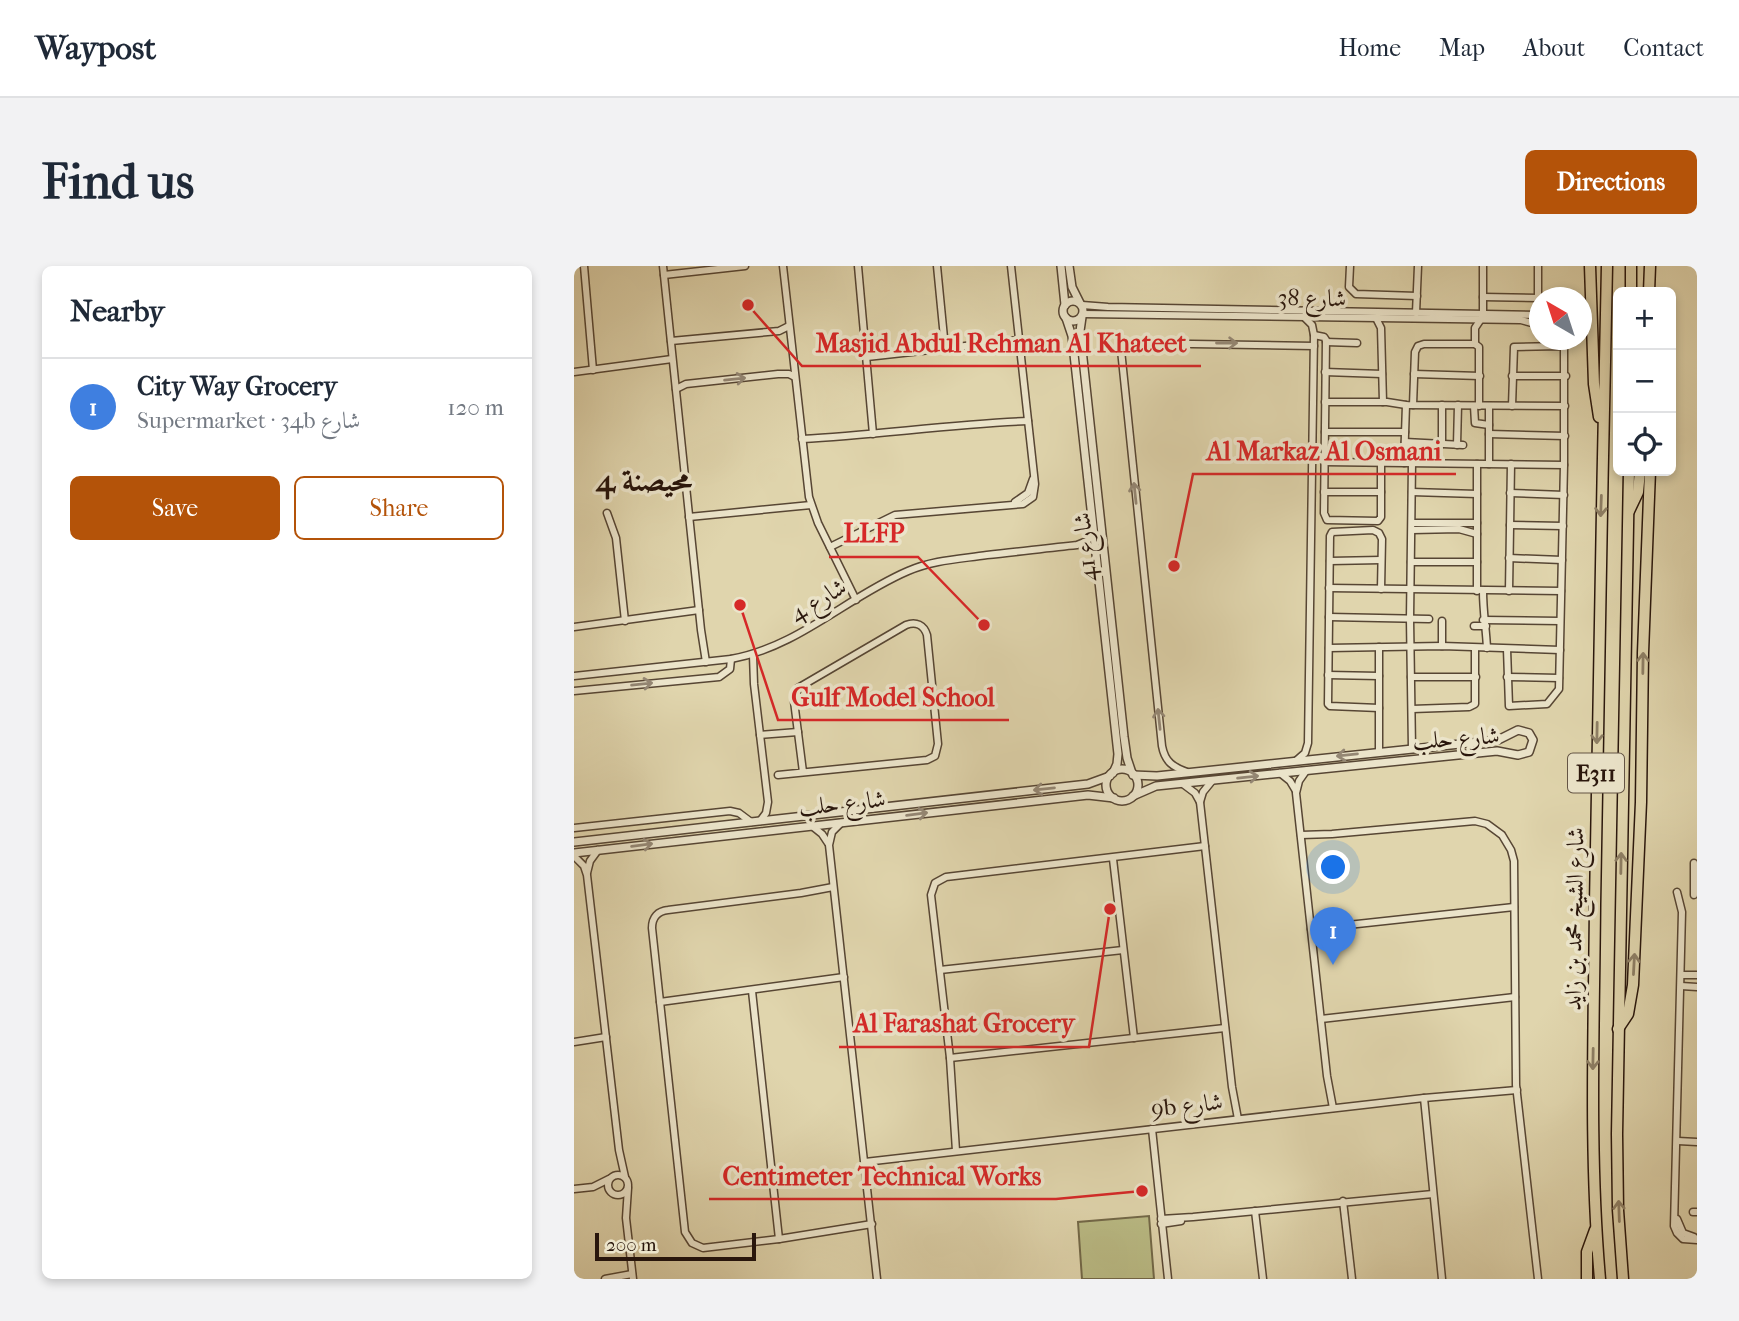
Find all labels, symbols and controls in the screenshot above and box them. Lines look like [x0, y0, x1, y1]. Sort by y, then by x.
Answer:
text: Waypost [35, 29, 156, 68]
text: Home [1339, 34, 1401, 62]
text: Map [1439, 34, 1485, 62]
text: About [1523, 34, 1585, 62]
text: Contact [1623, 34, 1704, 62]
button: Directions [1525, 150, 1697, 214]
text: Find us [42, 153, 194, 211]
street label: شارع 38 [1277, 283, 1347, 319]
north arrow [1529, 287, 1592, 350]
map controls [1613, 287, 1676, 476]
button: + [1613, 287, 1676, 350]
text: Nearby [70, 294, 165, 329]
callout: Masjid Abdul Rehman Al Khateet [802, 319, 1201, 366]
text: Masjid Abdul Rehman Al Khateet [816, 328, 1187, 359]
one-way arrow [1215, 336, 1238, 350]
button: − [1613, 350, 1676, 413]
text: City Way Grocery [137, 371, 337, 402]
one-way arrow [723, 372, 746, 385]
text: 1 [89, 394, 97, 421]
text: 120 m [447, 394, 504, 421]
text: Supermarket · 34b شارع [137, 407, 360, 434]
button: locate [1613, 413, 1676, 476]
callout: Al Markaz Al Osmani [1193, 427, 1456, 474]
text: Al Markaz Al Osmani [1205, 436, 1442, 467]
district label: محيصنة 4 [595, 462, 693, 500]
button: Save [70, 476, 280, 540]
button: Share [294, 476, 504, 540]
one-way arrow [1128, 482, 1141, 504]
one-way arrow [1595, 494, 1608, 517]
callout: LLFP [829, 510, 918, 557]
street label: شارع 41 [1067, 510, 1109, 583]
text: LLFP [844, 518, 905, 549]
street label: شارع 4 [785, 572, 854, 633]
one-way arrow [1636, 652, 1650, 675]
callout: Gulf Model School [778, 673, 1009, 720]
one-way arrow [630, 678, 653, 691]
text: Gulf Model School [791, 682, 996, 713]
one-way arrow [1152, 708, 1165, 731]
street label: شارع حلب [1411, 721, 1501, 761]
one-way arrow [1590, 721, 1604, 744]
one-way arrow [1336, 749, 1359, 762]
road number: E311 [1568, 754, 1624, 792]
one-way arrow [1236, 770, 1259, 783]
one-way arrow [1033, 782, 1055, 795]
street label: شارع حلب [797, 785, 887, 827]
one-way arrow [905, 808, 927, 821]
street label: شارع الشيخ محمد بن زايد [1558, 827, 1597, 1011]
one-way arrow [630, 839, 653, 852]
your location [1316, 850, 1350, 884]
one-way arrow [1615, 851, 1628, 874]
pin: 1 [1310, 907, 1356, 965]
one-way arrow [1627, 953, 1640, 976]
callout: Al Farashat Grocery [839, 1000, 1089, 1047]
text: Al Farashat Grocery [851, 1008, 1077, 1039]
one-way arrow [1586, 1047, 1599, 1070]
street label: 9b شارع [1150, 1087, 1225, 1129]
callout: Centimeter Technical Works [709, 1152, 1056, 1199]
text: Centimeter Technical Works [723, 1161, 1042, 1192]
one-way arrow [1612, 1200, 1625, 1223]
scale bar [595, 1230, 756, 1262]
text: 200 m [606, 1234, 657, 1256]

